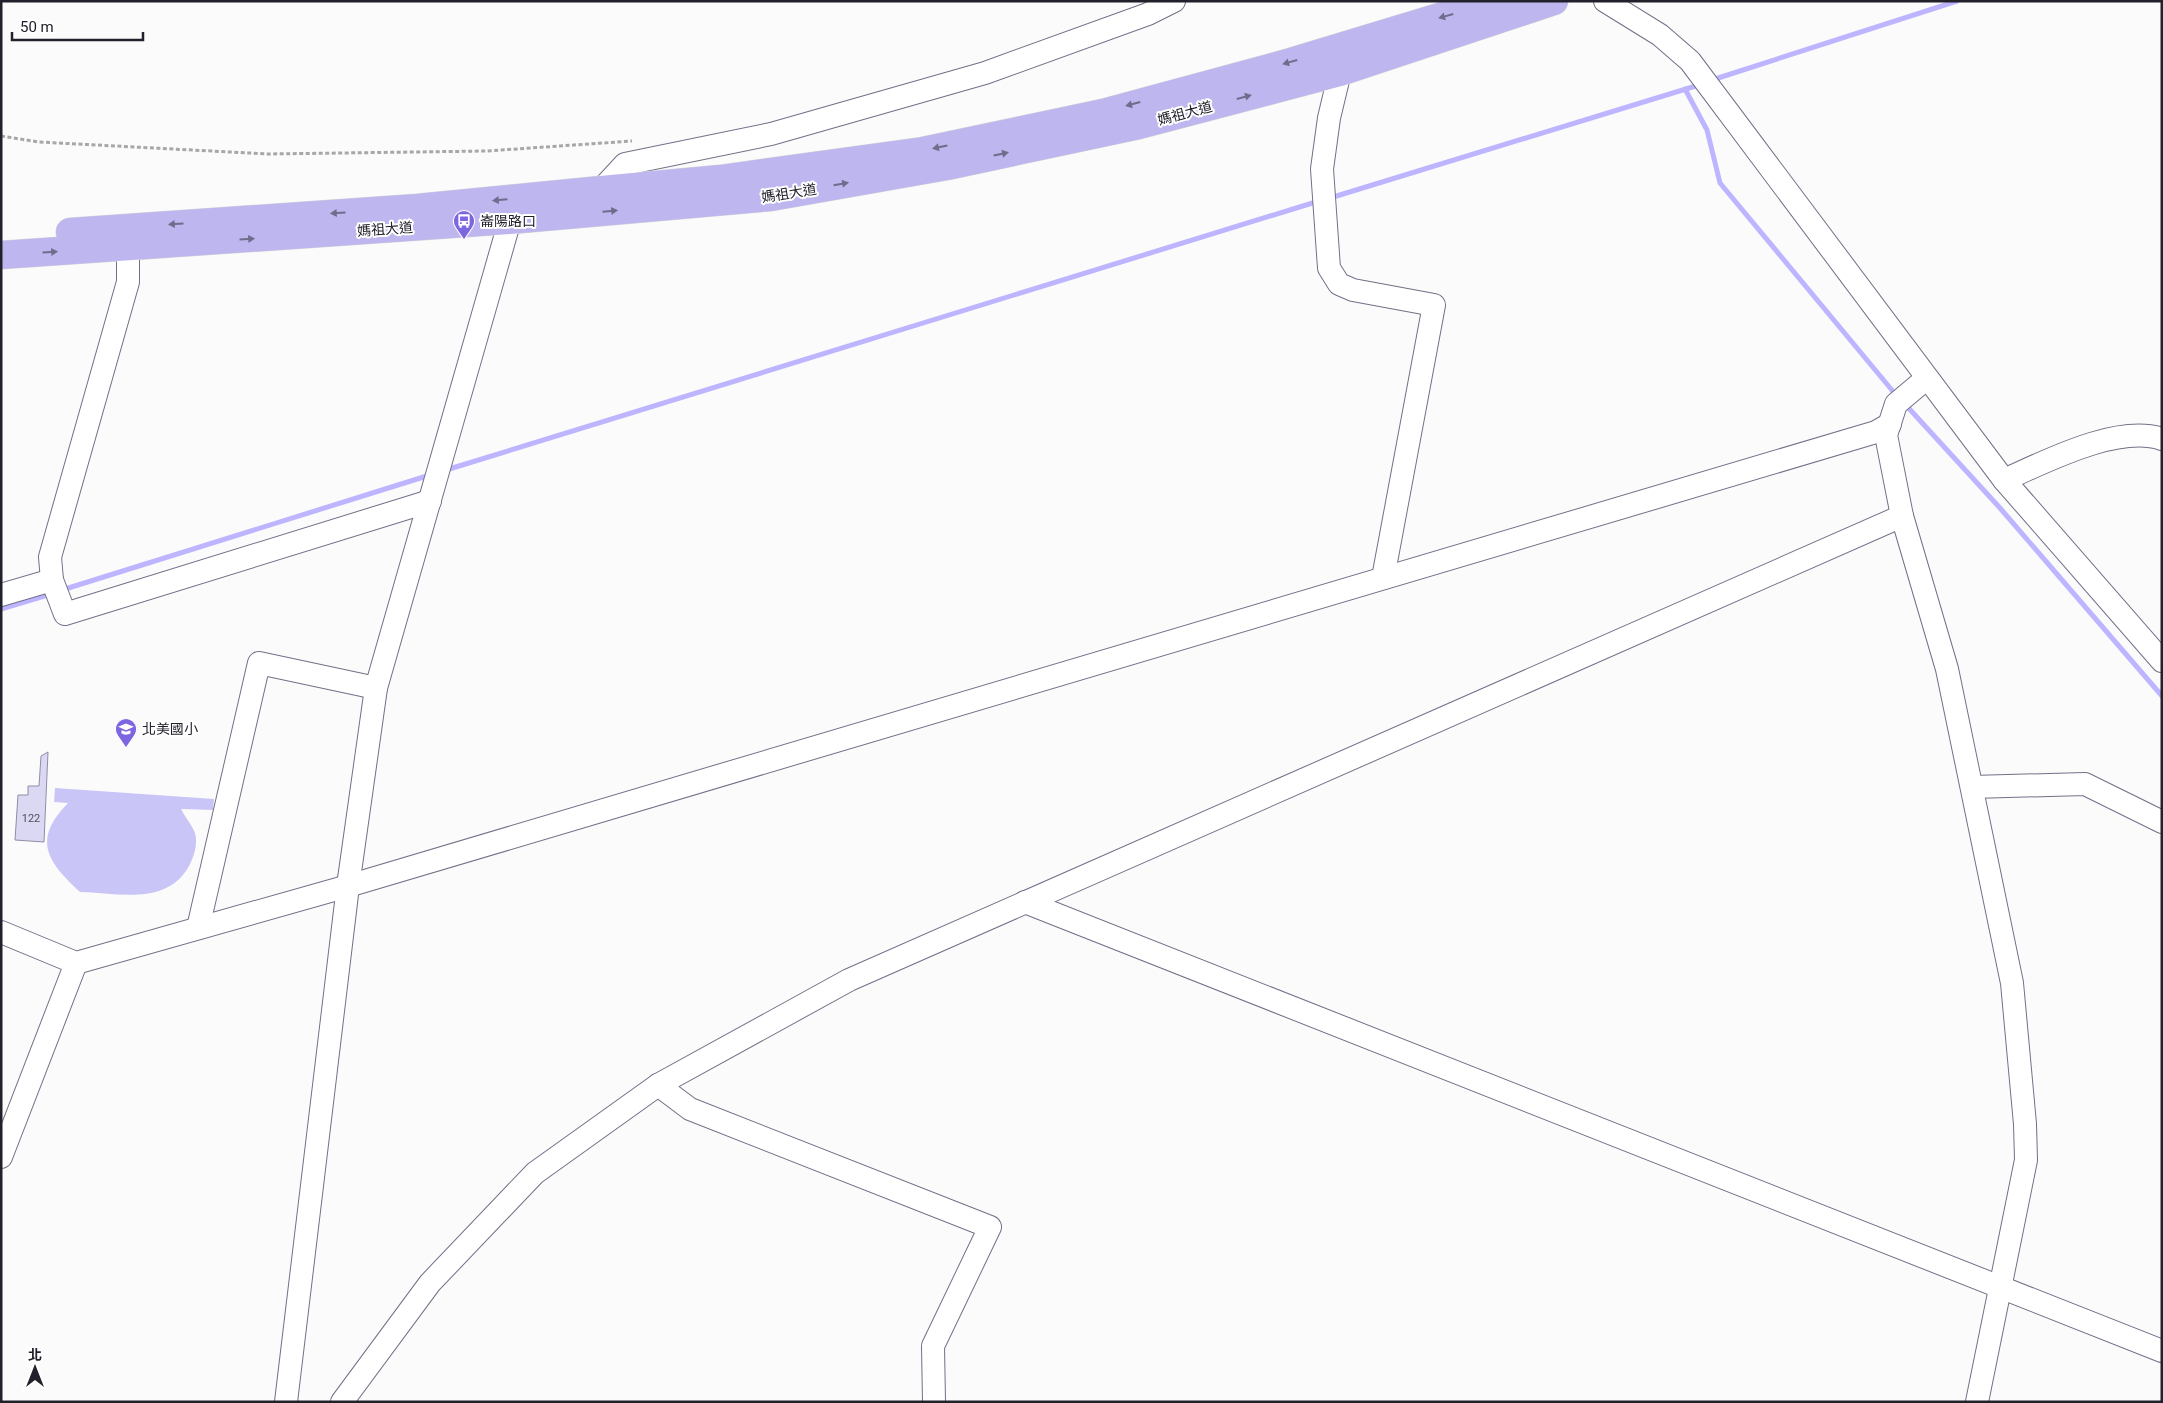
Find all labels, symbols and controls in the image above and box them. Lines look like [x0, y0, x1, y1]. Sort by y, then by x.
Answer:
scale bar [12, 10, 144, 42]
one-way arrow [1438, 13, 1453, 21]
text: 50 m [20, 18, 54, 36]
one-way arrow [1282, 58, 1297, 66]
one-way arrow [1237, 93, 1252, 101]
street label: 媽祖大道 [1156, 98, 1214, 128]
one-way arrow [1125, 101, 1140, 109]
one-way arrow [933, 143, 948, 151]
one-way arrow [993, 150, 1008, 158]
one-way arrow [834, 180, 850, 188]
street label: 媽祖大道 [760, 181, 818, 205]
one-way arrow [492, 196, 508, 204]
one-way arrow [603, 207, 619, 215]
one-way arrow [330, 209, 346, 217]
bus stop icon: 崙陽路口 [452, 209, 476, 240]
place label: 崙陽路口 [480, 213, 536, 229]
street label: 媽祖大道 [357, 219, 413, 239]
one-way arrow [168, 221, 184, 229]
one-way arrow [239, 234, 255, 242]
one-way arrow [42, 247, 58, 255]
school or university icon: 北美國小 [114, 717, 138, 748]
place label: 北美國小 [142, 721, 198, 737]
house number: 122 [22, 812, 40, 825]
north arrow [10, 1343, 60, 1393]
text: 北 [28, 1347, 42, 1363]

